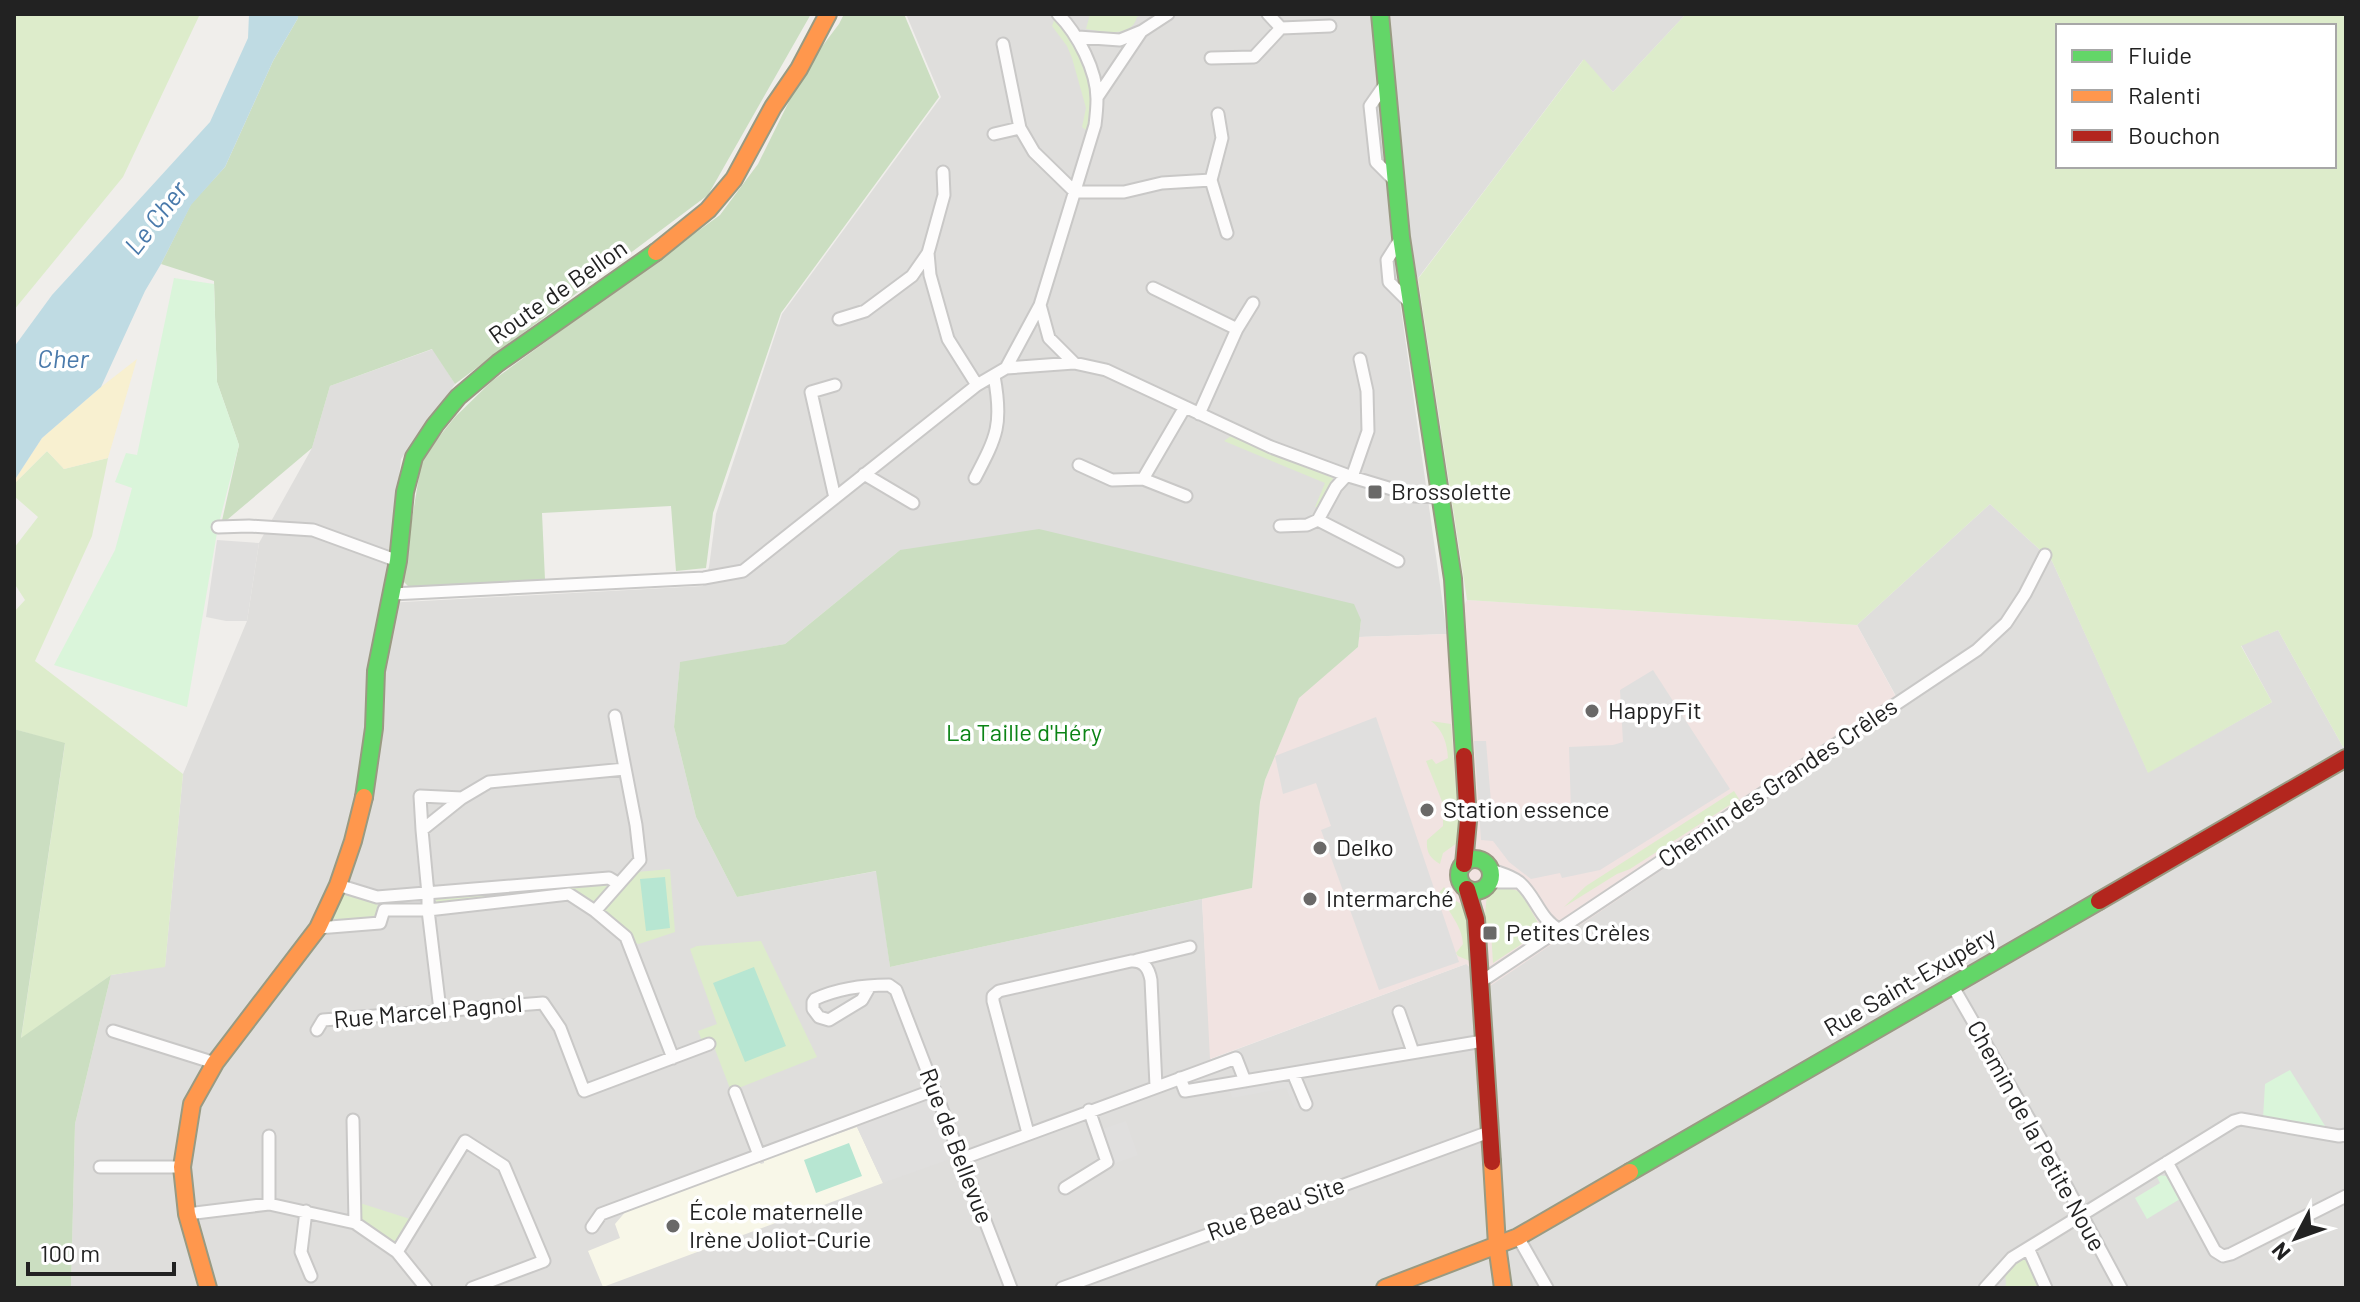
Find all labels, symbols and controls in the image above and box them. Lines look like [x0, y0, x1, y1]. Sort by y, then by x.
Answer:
legend [2056, 24, 2336, 168]
text: Fluide [2128, 40, 2192, 69]
text: Ralenti [2128, 80, 2201, 109]
text: Bouchon [2128, 120, 2220, 149]
water label: Le Cher [117, 174, 193, 260]
street label: Route de Bellon [482, 232, 632, 349]
water label: Cher [37, 342, 89, 373]
place label: Brossolette [1391, 476, 1512, 505]
marker: Brossolette [1366, 483, 1384, 501]
street label: Chemin des Grandes Crêles [1652, 691, 1902, 873]
place label: HappyFit [1608, 695, 1702, 724]
marker: HappyFit [1583, 702, 1601, 720]
park label: La Taille d'Héry [946, 717, 1102, 746]
place label: Station essence [1443, 794, 1610, 823]
marker: Station essence [1418, 801, 1436, 819]
place label: Delko [1336, 832, 1394, 861]
marker: Delko [1311, 839, 1329, 857]
place label: Intermarché [1326, 883, 1454, 912]
marker: Intermarché [1301, 890, 1319, 908]
place label: Petites Crèles [1506, 917, 1650, 946]
street label: Rue Saint-Exupéry [1818, 920, 2000, 1042]
marker: Petites Crèles [1481, 924, 1499, 942]
street label: Rue Marcel Pagnol [332, 988, 523, 1033]
street label: Chemin de la Petite Noue [1962, 1015, 2113, 1256]
street label: Rue de Bellevue [914, 1064, 1000, 1227]
street label: Rue Beau Site [1203, 1169, 1348, 1246]
place label: École maternelle Irène Joliot-Curie [689, 1196, 871, 1253]
north arrow [2256, 1198, 2336, 1278]
marker: École maternelle Irène Joliot-Curie [664, 1217, 682, 1235]
scale bar [28, 1226, 174, 1276]
text: 100 m [40, 1238, 100, 1267]
text: N [2266, 1238, 2295, 1266]

